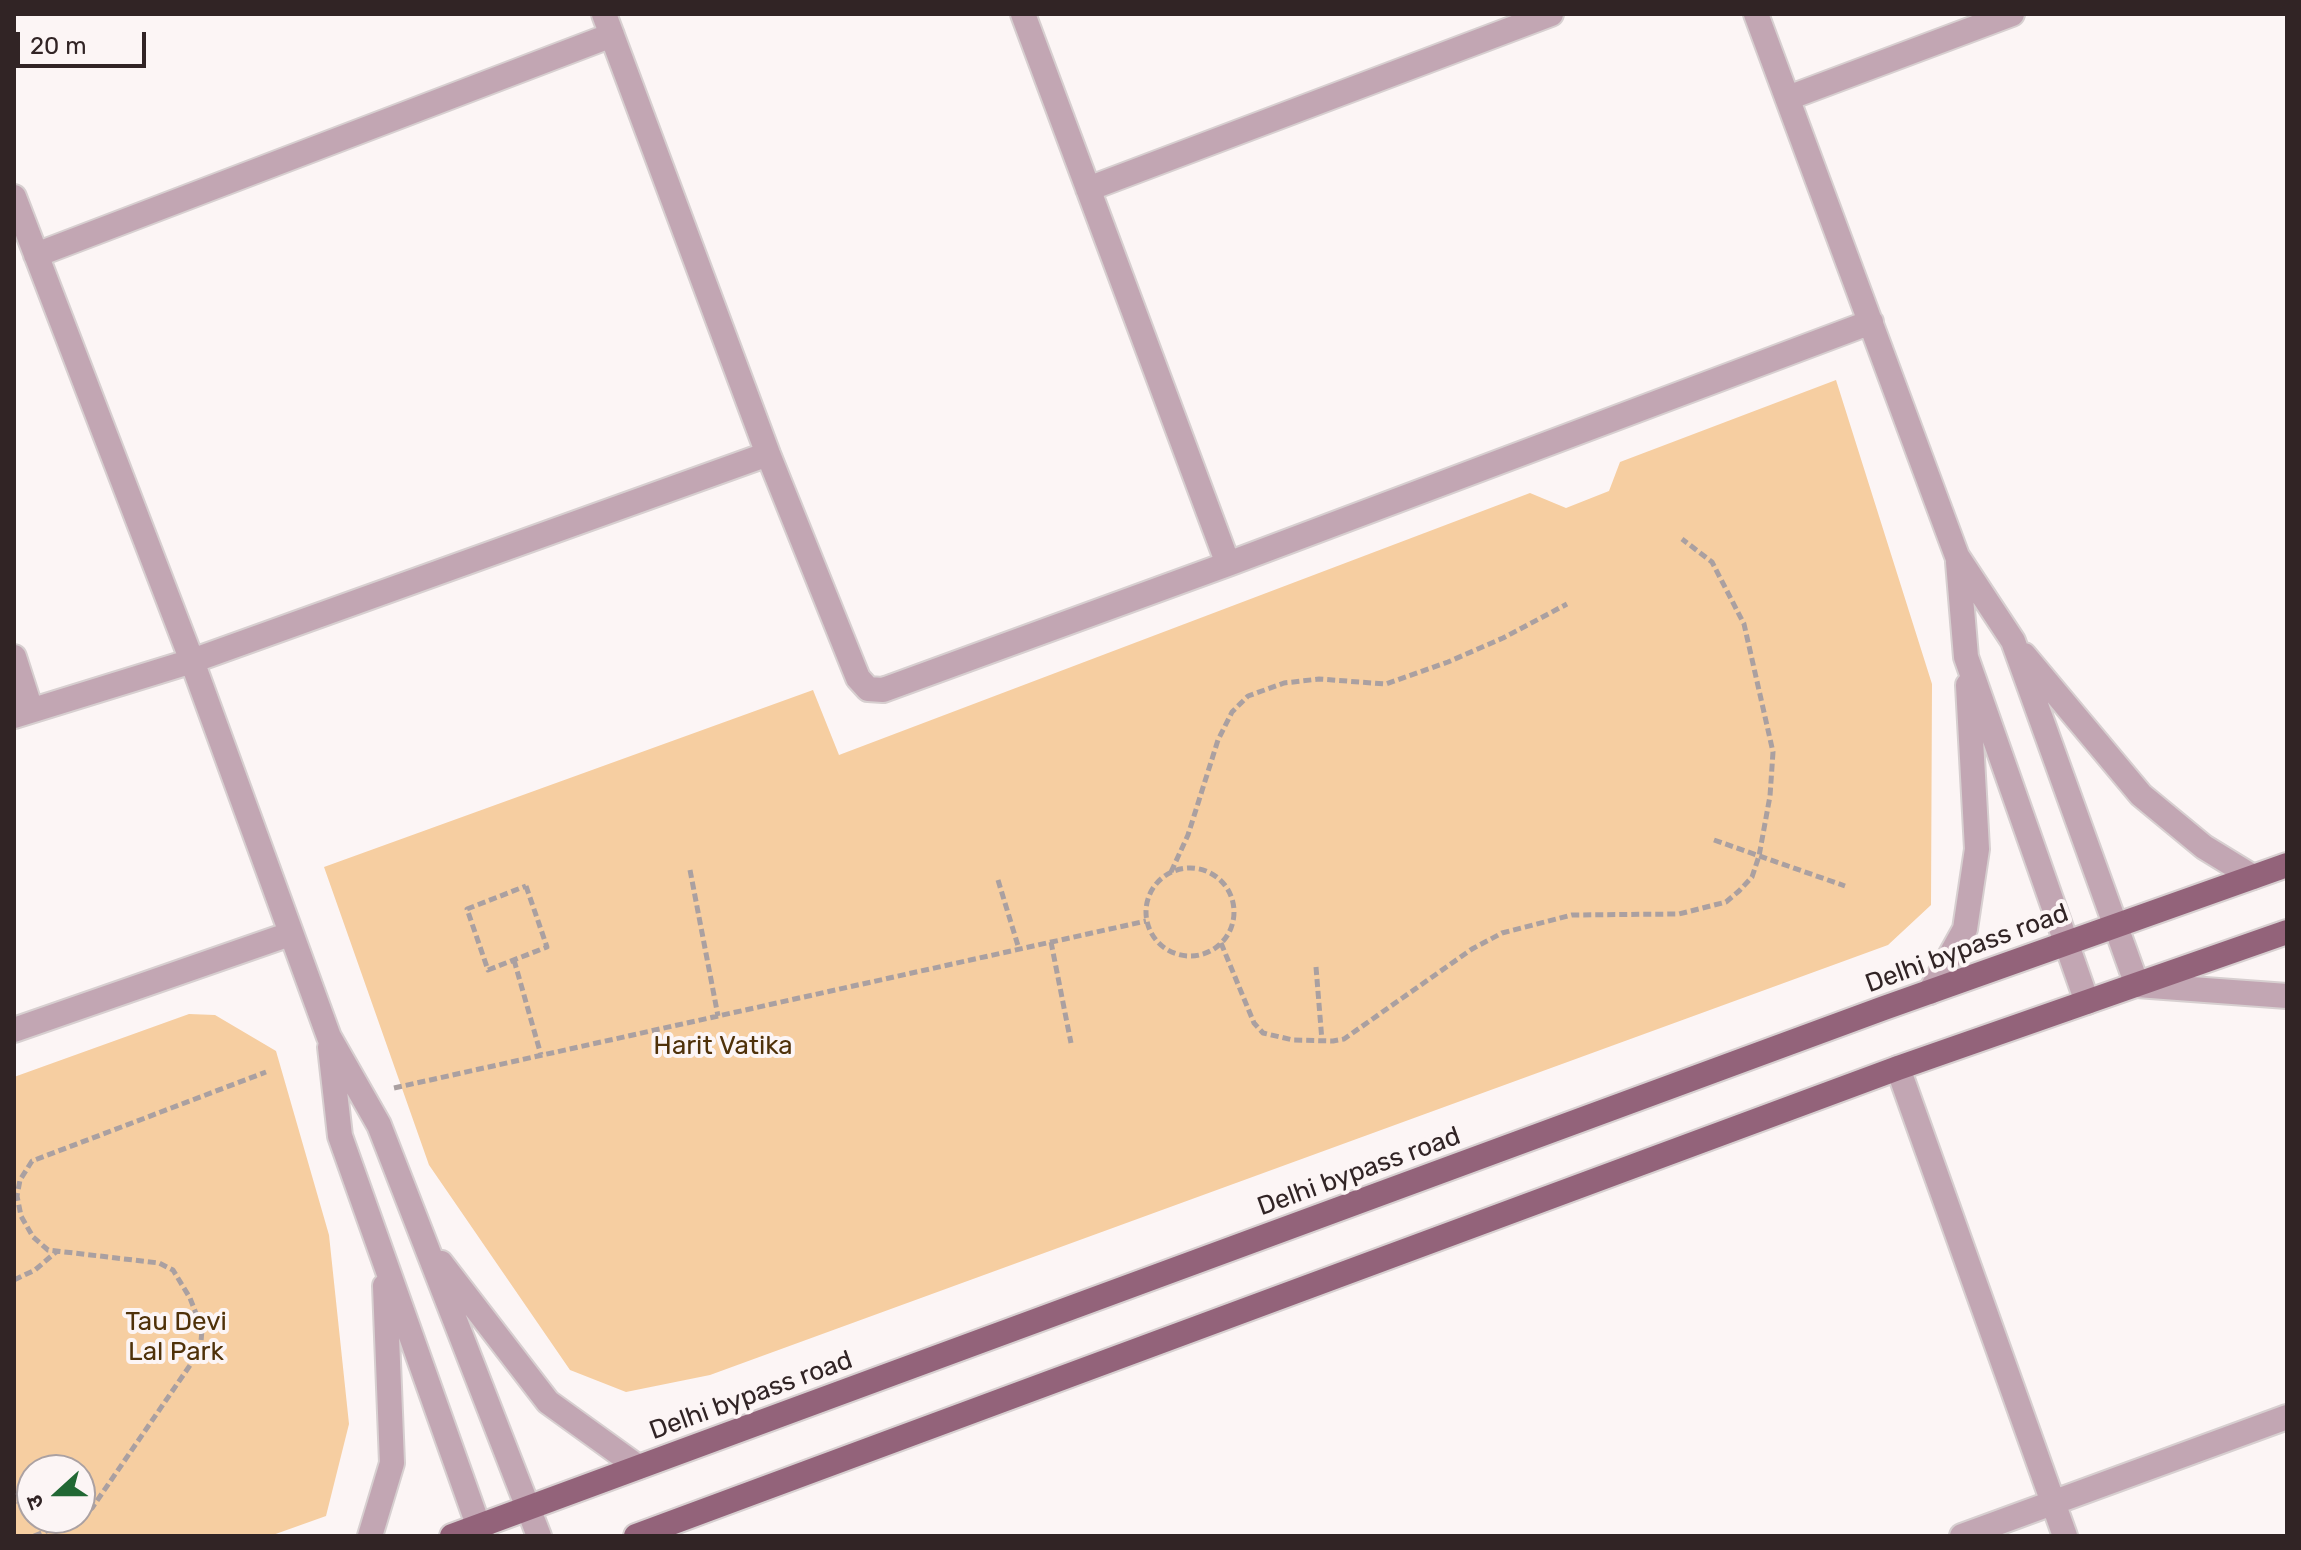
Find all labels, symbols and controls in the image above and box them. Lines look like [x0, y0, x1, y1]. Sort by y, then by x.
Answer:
scale bar [20, 16, 150, 66]
text: 20 m [30, 32, 87, 60]
street label: Delhi bypass road [1861, 898, 2073, 1000]
park label: Harit Vatika [653, 1030, 793, 1062]
street label: Delhi bypass road [1253, 1121, 1465, 1223]
park label: Tau Devi Lal Park [125, 1306, 227, 1368]
street label: Delhi bypass road [645, 1345, 857, 1447]
north arrow [16, 1454, 96, 1534]
text: उ [20, 1491, 50, 1513]

